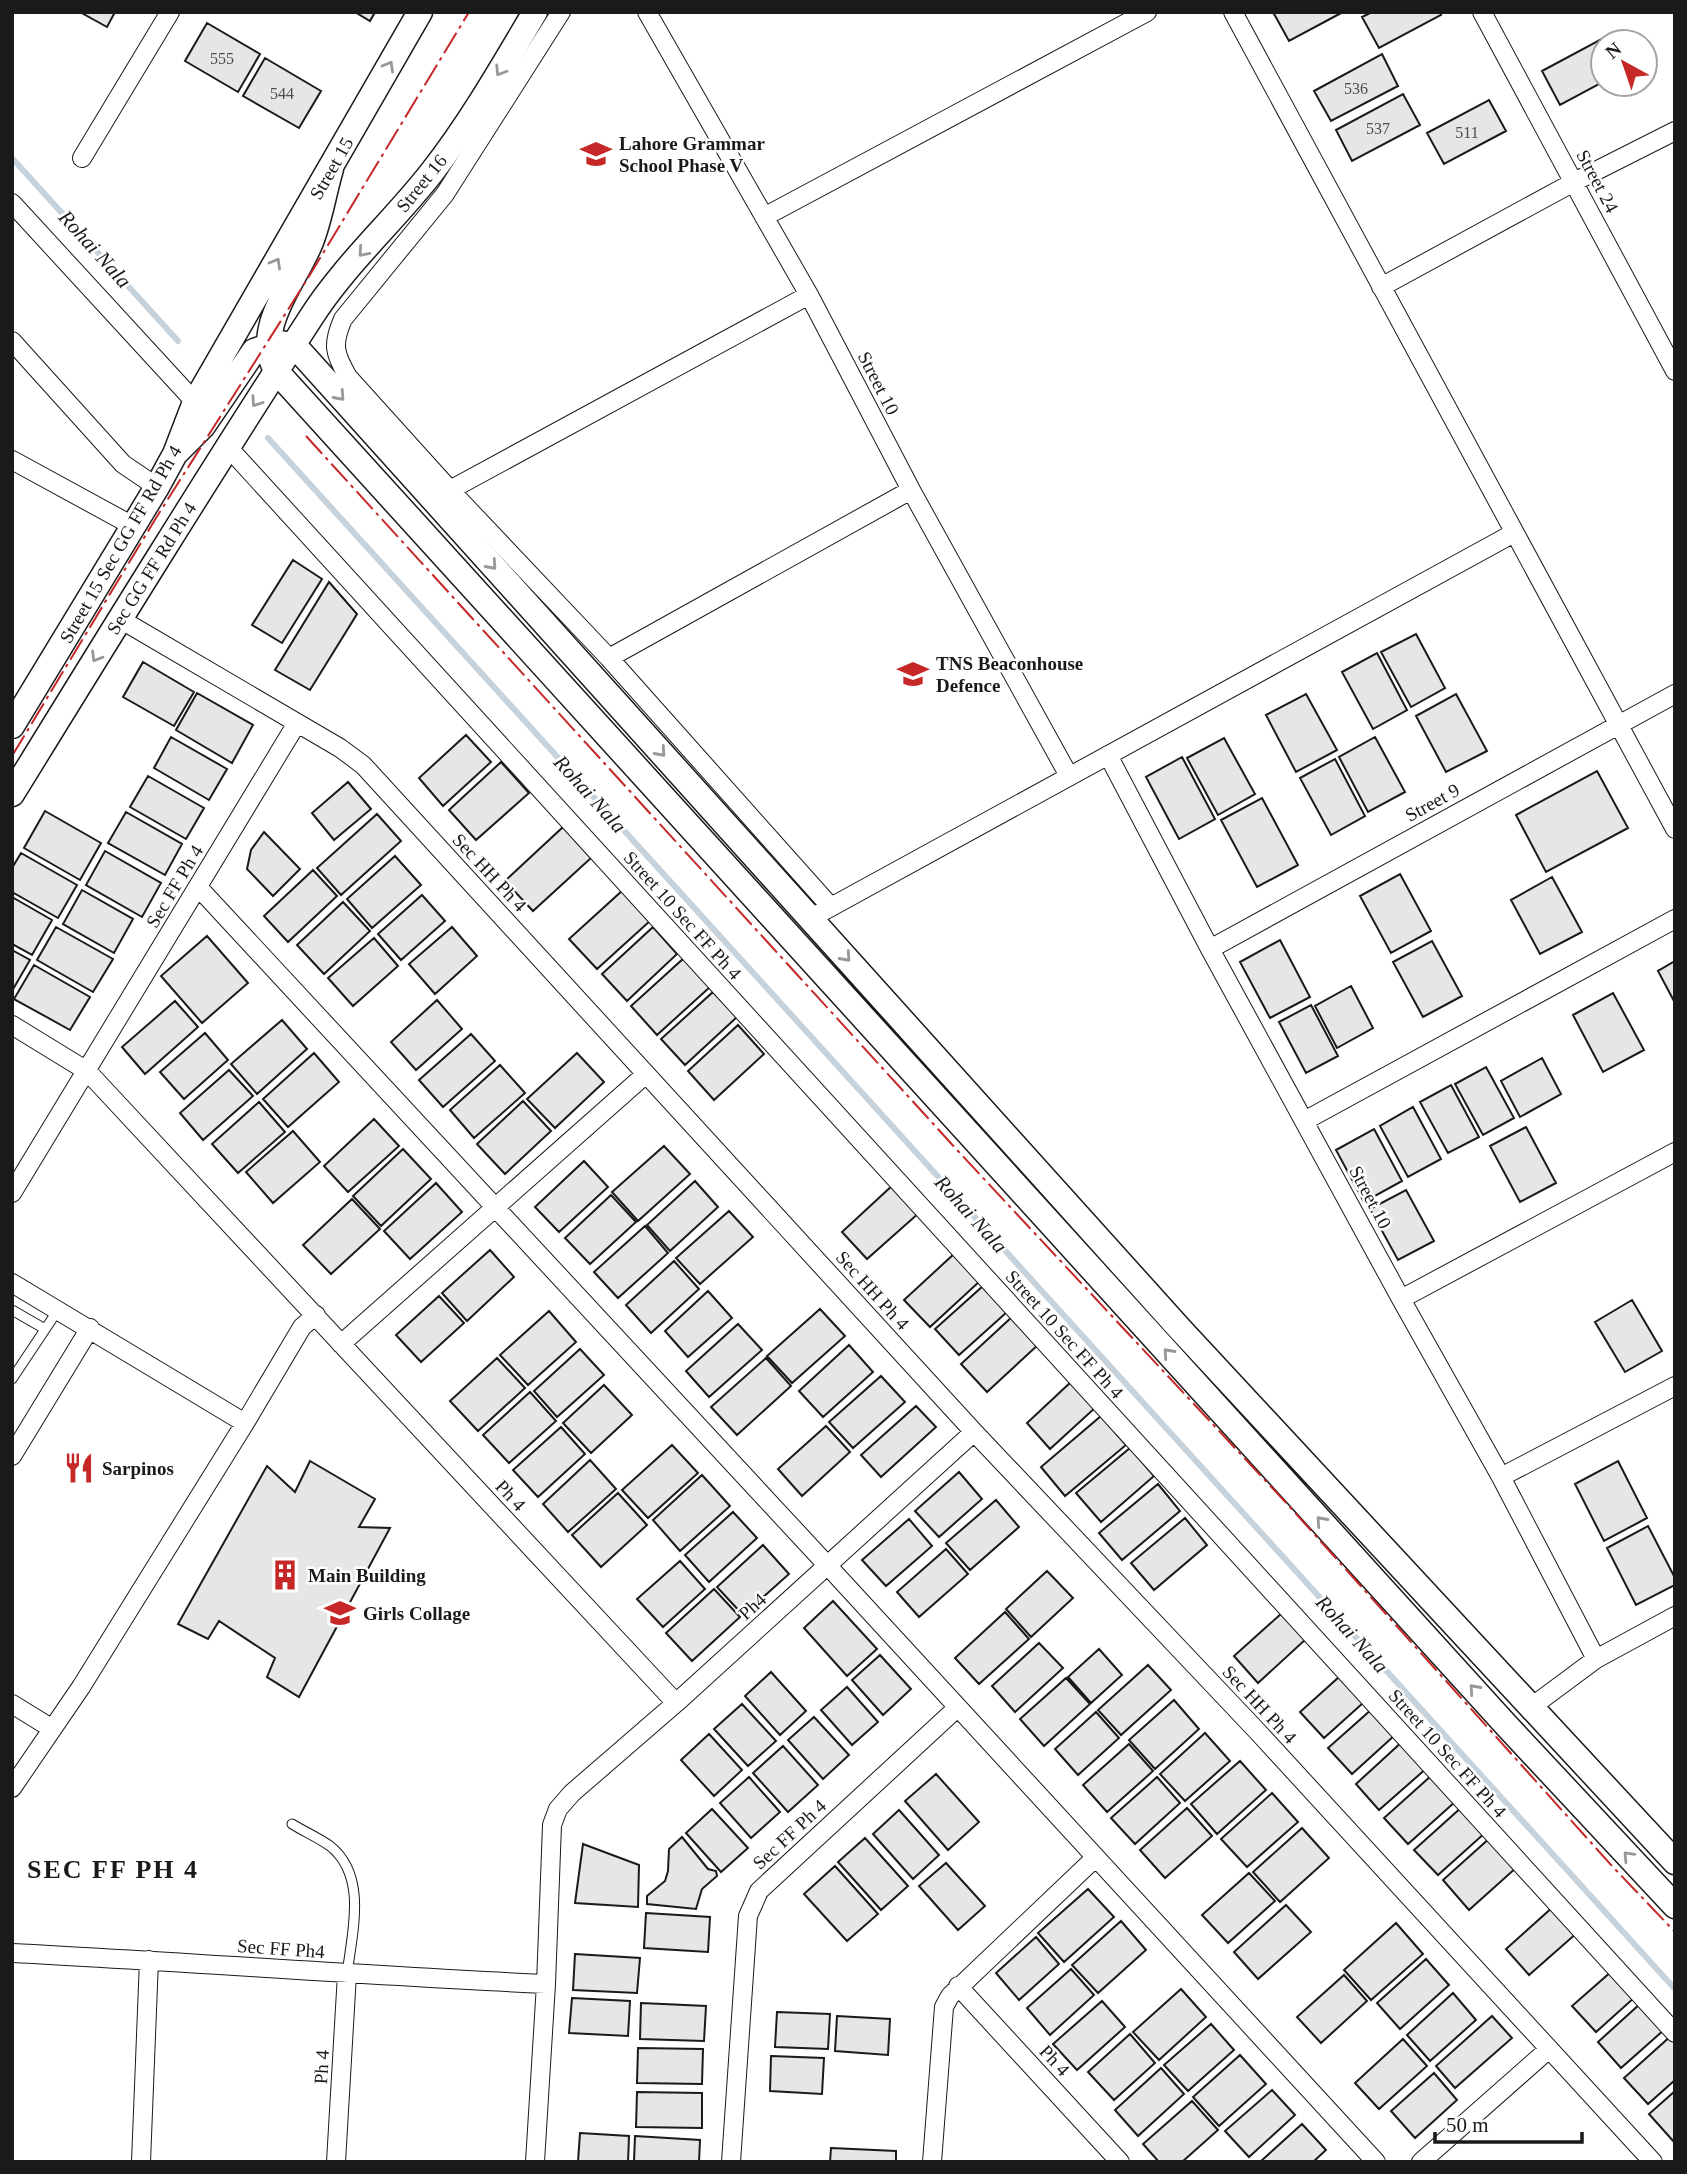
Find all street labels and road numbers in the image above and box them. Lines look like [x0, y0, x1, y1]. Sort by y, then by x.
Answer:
street label: Street 15 [305, 134, 358, 203]
street label: Street 24 [1572, 146, 1623, 217]
street label: Street 16 [392, 150, 451, 216]
street label: Street 10 [854, 348, 903, 418]
street label: Street 15 Sec GG FF Rd Ph 4 [54, 441, 186, 647]
street label: Sec GG FF Rd Ph 4 [101, 498, 201, 638]
street label: Street 9 [1402, 779, 1463, 826]
street label: Sec HH Ph 4 [448, 829, 531, 916]
street label: Sec FF Ph 4 [142, 841, 207, 931]
street label: Street 10 Sec FF Ph 4 [620, 847, 746, 984]
street label: Street 10 [1345, 1162, 1396, 1232]
street label: Sec HH Ph 4 [832, 1247, 914, 1334]
street label: Street 10 Sec FF Ph 4 [1002, 1266, 1128, 1403]
street label: Ph 4 [491, 1476, 530, 1515]
street label: Ph4 [734, 1588, 771, 1624]
street label: Sec HH Ph 4 [1218, 1661, 1301, 1748]
street label: Street 10 Sec FF Ph 4 [1385, 1685, 1511, 1822]
street label: Sec FF Ph 4 [748, 1795, 831, 1874]
street label: Sec FF Ph4 [237, 1935, 326, 1962]
street label: Ph 4 [1035, 2041, 1074, 2080]
street label: Ph 4 [310, 2049, 333, 2085]

